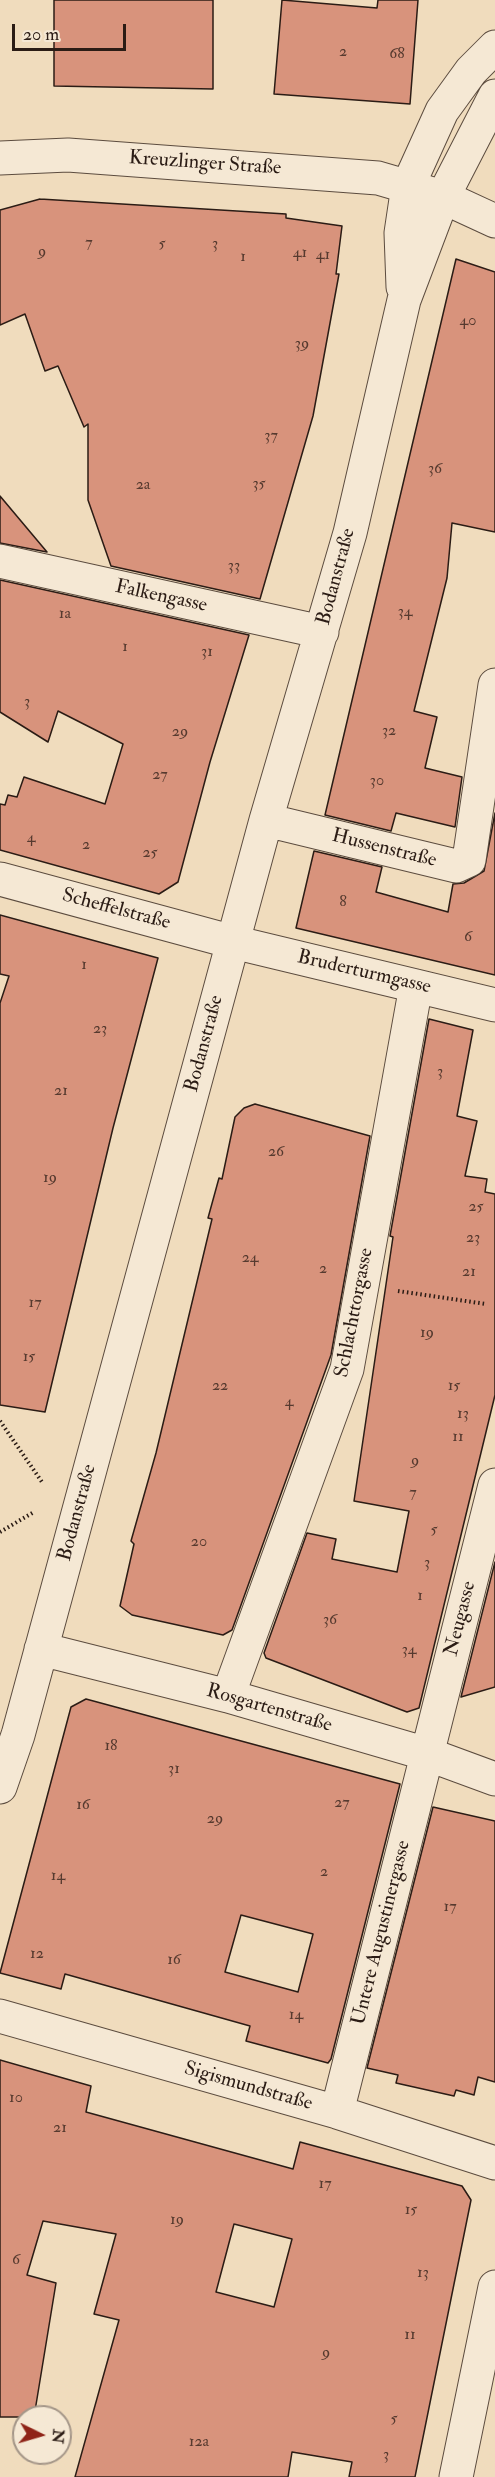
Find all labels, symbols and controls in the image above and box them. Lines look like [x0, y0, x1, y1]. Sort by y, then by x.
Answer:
scale bar [15, 12, 129, 50]
text: 20 m [23, 23, 59, 46]
house number: 2 [339, 43, 347, 63]
house number: 68 [389, 45, 405, 65]
street label: Kreuzlinger Straße [128, 147, 282, 181]
house number: 7 [85, 234, 93, 254]
house number: 5 [158, 235, 166, 255]
house number: 3 [212, 235, 218, 255]
house number: 9 [38, 243, 46, 263]
house number: 41 [293, 244, 307, 264]
house number: 41 [316, 246, 330, 266]
house number: 1 [240, 248, 246, 268]
house number: 40 [460, 312, 476, 332]
house number: 39 [295, 335, 309, 355]
house number: 37 [264, 427, 278, 447]
house number: 36 [428, 460, 442, 480]
house number: 35 [252, 475, 266, 495]
house number: 2a [136, 476, 150, 496]
street label: Bodanstraße [313, 526, 361, 628]
house number: 33 [228, 557, 240, 577]
street label: Falkengasse [113, 576, 209, 618]
house number: 34 [398, 603, 412, 623]
house number: 1a [59, 605, 71, 625]
house number: 1 [122, 638, 128, 658]
house number: 31 [201, 643, 213, 663]
house number: 3 [24, 693, 30, 713]
house number: 32 [382, 722, 396, 742]
house number: 29 [172, 723, 188, 743]
house number: 27 [152, 766, 168, 786]
house number: 30 [370, 772, 384, 792]
street label: Hussenstraße [329, 824, 439, 874]
house number: 4 [27, 829, 35, 849]
house number: 2 [82, 836, 90, 856]
house number: 25 [142, 844, 158, 864]
street label: Scheffelstraße [59, 884, 173, 936]
house number: 8 [339, 893, 347, 913]
house number: 6 [464, 928, 472, 948]
street label: Bruderturmgasse [295, 946, 433, 1000]
house number: 1 [81, 956, 87, 976]
street label: Bodanstraße [181, 993, 229, 1095]
house number: 23 [93, 1020, 107, 1040]
house number: 3 [437, 1063, 443, 1083]
house number: 21 [54, 1082, 68, 1102]
house number: 26 [268, 1143, 284, 1163]
house number: 19 [43, 1169, 57, 1189]
house number: 25 [468, 1198, 484, 1218]
house number: 23 [466, 1229, 480, 1249]
street label: Schlachttorgasse [331, 1246, 379, 1380]
house number: 24 [242, 1249, 258, 1269]
house number: 2 [319, 1260, 327, 1280]
house number: 21 [462, 1263, 476, 1283]
house number: 17 [28, 1294, 42, 1314]
house number: 19 [420, 1324, 434, 1344]
house number: 15 [23, 1348, 35, 1368]
house number: 22 [212, 1377, 228, 1397]
house number: 15 [448, 1377, 460, 1397]
house number: 4 [285, 1393, 293, 1413]
house number: 13 [457, 1405, 469, 1425]
house number: 11 [452, 1428, 464, 1448]
house number: 9 [411, 1452, 419, 1472]
street label: Bodanstraße [54, 1462, 102, 1564]
house number: 7 [409, 1484, 417, 1504]
house number: 5 [430, 1521, 438, 1541]
house number: 20 [191, 1533, 207, 1553]
house number: 3 [424, 1554, 430, 1574]
street label: Neugasse [440, 1579, 482, 1659]
house number: 1 [417, 1587, 423, 1607]
house number: 36 [323, 1611, 337, 1631]
house number: 34 [402, 1641, 416, 1661]
street label: Rosgartenstraße [203, 1680, 335, 1738]
house number: 18 [104, 1737, 118, 1757]
house number: 31 [168, 1760, 180, 1780]
house number: 27 [334, 1794, 350, 1814]
house number: 16 [76, 1796, 90, 1816]
house number: 29 [207, 1810, 223, 1830]
street label: Untere Augustinergasse [347, 1838, 417, 2028]
house number: 2 [320, 1863, 328, 1883]
house number: 14 [51, 1867, 65, 1887]
house number: 17 [443, 1898, 457, 1918]
house number: 12 [30, 1945, 44, 1965]
house number: 16 [167, 1951, 181, 1971]
house number: 14 [289, 2006, 303, 2026]
street label: Sigismundstraße [181, 2057, 315, 2117]
house number: 10 [9, 2089, 23, 2109]
house number: 21 [53, 2119, 67, 2139]
house number: 17 [318, 2175, 332, 2195]
house number: 15 [405, 2201, 417, 2221]
house number: 19 [170, 2211, 184, 2231]
house number: 6 [12, 2251, 20, 2271]
house number: 13 [417, 2264, 429, 2284]
house number: 11 [404, 2326, 416, 2346]
house number: 9 [322, 2344, 330, 2364]
north arrow [12, 2405, 72, 2465]
house number: 5 [390, 2410, 398, 2430]
text: N [47, 2428, 69, 2444]
house number: 12a [189, 2433, 209, 2453]
house number: 3 [383, 2446, 389, 2466]

